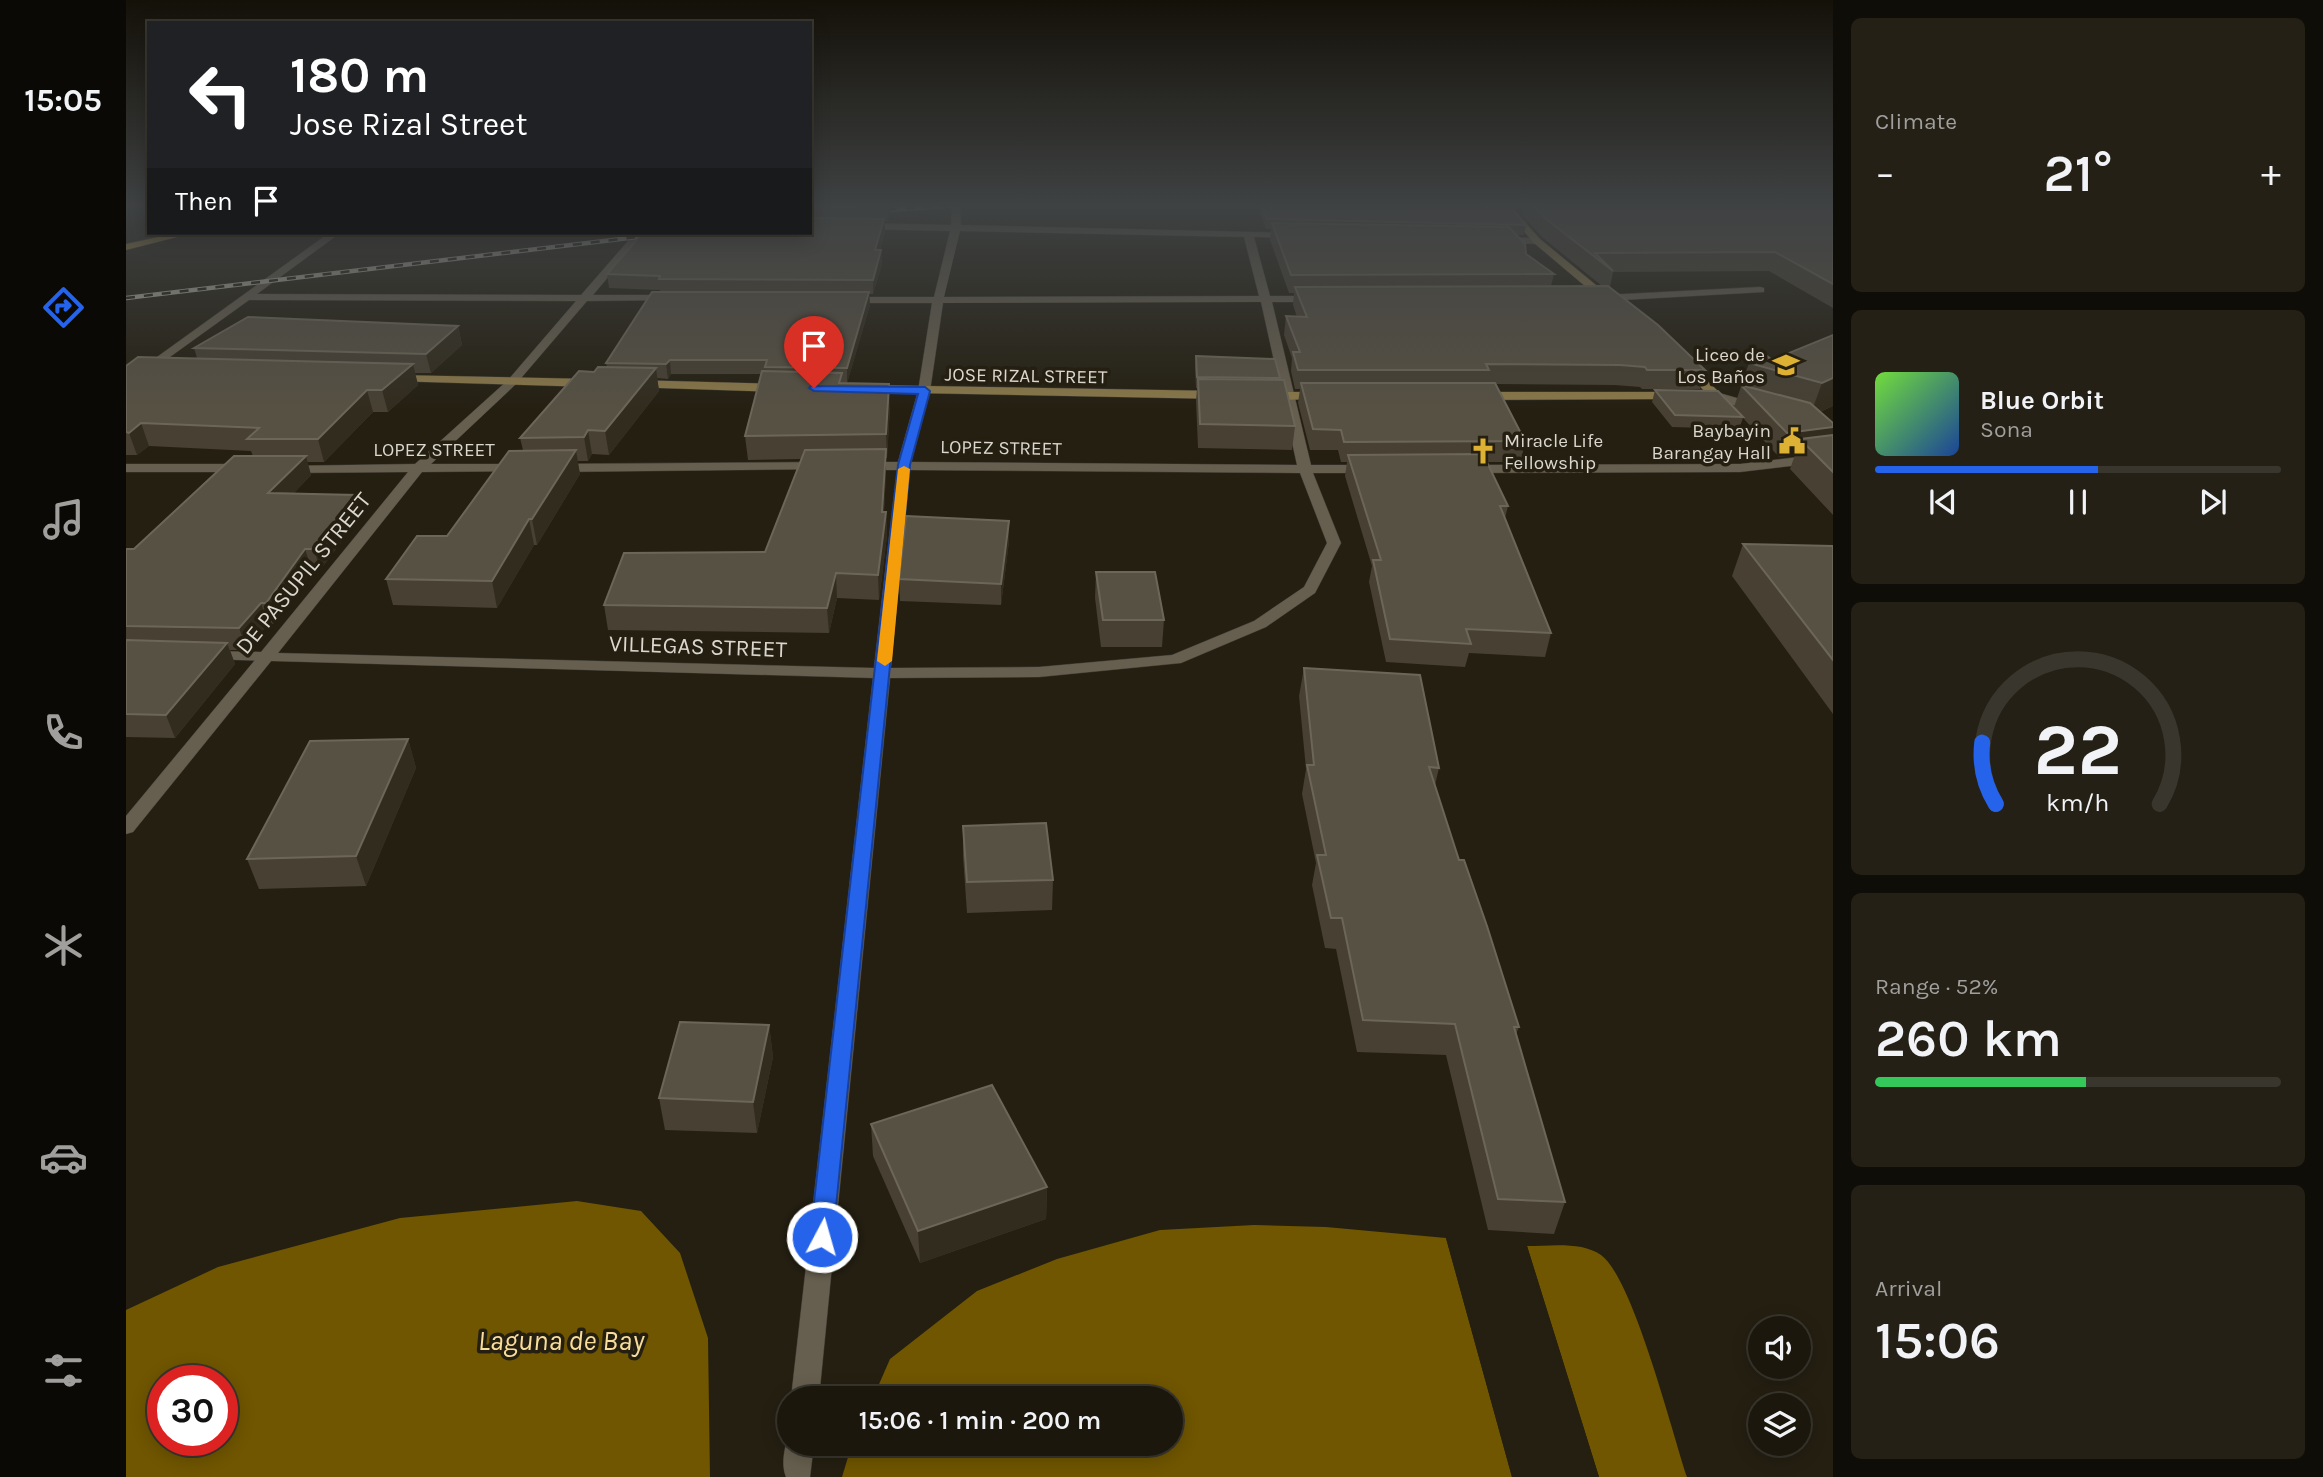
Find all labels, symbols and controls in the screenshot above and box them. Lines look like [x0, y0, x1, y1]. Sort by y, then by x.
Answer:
text: 180 m [290, 47, 429, 104]
icon: left [175, 49, 266, 140]
text: 15:05 [24, 82, 102, 119]
text: Jose Rizal Street [290, 106, 528, 143]
text: Climate [1875, 108, 1957, 135]
text: 21° [2044, 143, 2112, 204]
text: − [1875, 151, 1895, 196]
text: + [2261, 151, 2281, 196]
icon: arrive [247, 182, 285, 220]
text: Then [175, 186, 233, 217]
icon: directions [39, 283, 88, 332]
pin [784, 316, 844, 388]
icon: arrive [795, 327, 833, 365]
place label: Liceo de Los Baños [1677, 344, 1765, 388]
school or university icon: Liceo de Los Baños [1771, 350, 1801, 380]
street label: JOSE RIZAL STREET [944, 364, 1108, 388]
text: Blue Orbit [1980, 385, 2104, 416]
text: Sona [1980, 416, 2033, 443]
place label: Baybayin Barangay Hall [1652, 420, 1771, 464]
public building icon: Baybayin Barangay Hall [1777, 426, 1807, 456]
place label: Miracle Life Fellowship [1504, 430, 1603, 474]
street label: LOPEZ STREET [940, 436, 1062, 460]
church icon: Miracle Life Fellowship [1468, 436, 1498, 466]
street label: LOPEZ STREET [373, 439, 495, 461]
icon: previous [1924, 483, 1962, 521]
icon: pause [2059, 483, 2097, 521]
icon: next [2194, 483, 2232, 521]
street label: DE PASUPIL STREET [230, 487, 377, 659]
icon: music [39, 495, 88, 544]
street label: VILLEGAS STREET [609, 630, 788, 663]
icon: phone [39, 708, 88, 757]
text: 22 [2034, 708, 2122, 793]
text: km/h [2046, 788, 2110, 817]
icon: climate [39, 921, 88, 970]
text: Range · 52% [1875, 973, 1998, 1000]
text: 260 km [1875, 1008, 2062, 1069]
icon: car [39, 1133, 88, 1182]
position arrow [785, 1200, 859, 1274]
text: Arrival [1875, 1275, 1942, 1302]
text: 15:06 [1875, 1310, 2000, 1371]
map controls [1748, 1316, 1811, 1456]
button: sound [1748, 1316, 1811, 1379]
water label: Laguna de Bay [478, 1324, 645, 1357]
icon: filters [39, 1346, 88, 1395]
speed limit sign: 30 [147, 1365, 238, 1456]
button: layers [1748, 1393, 1811, 1456]
text: 15:06 · 1 min · 200 m [859, 1405, 1101, 1436]

